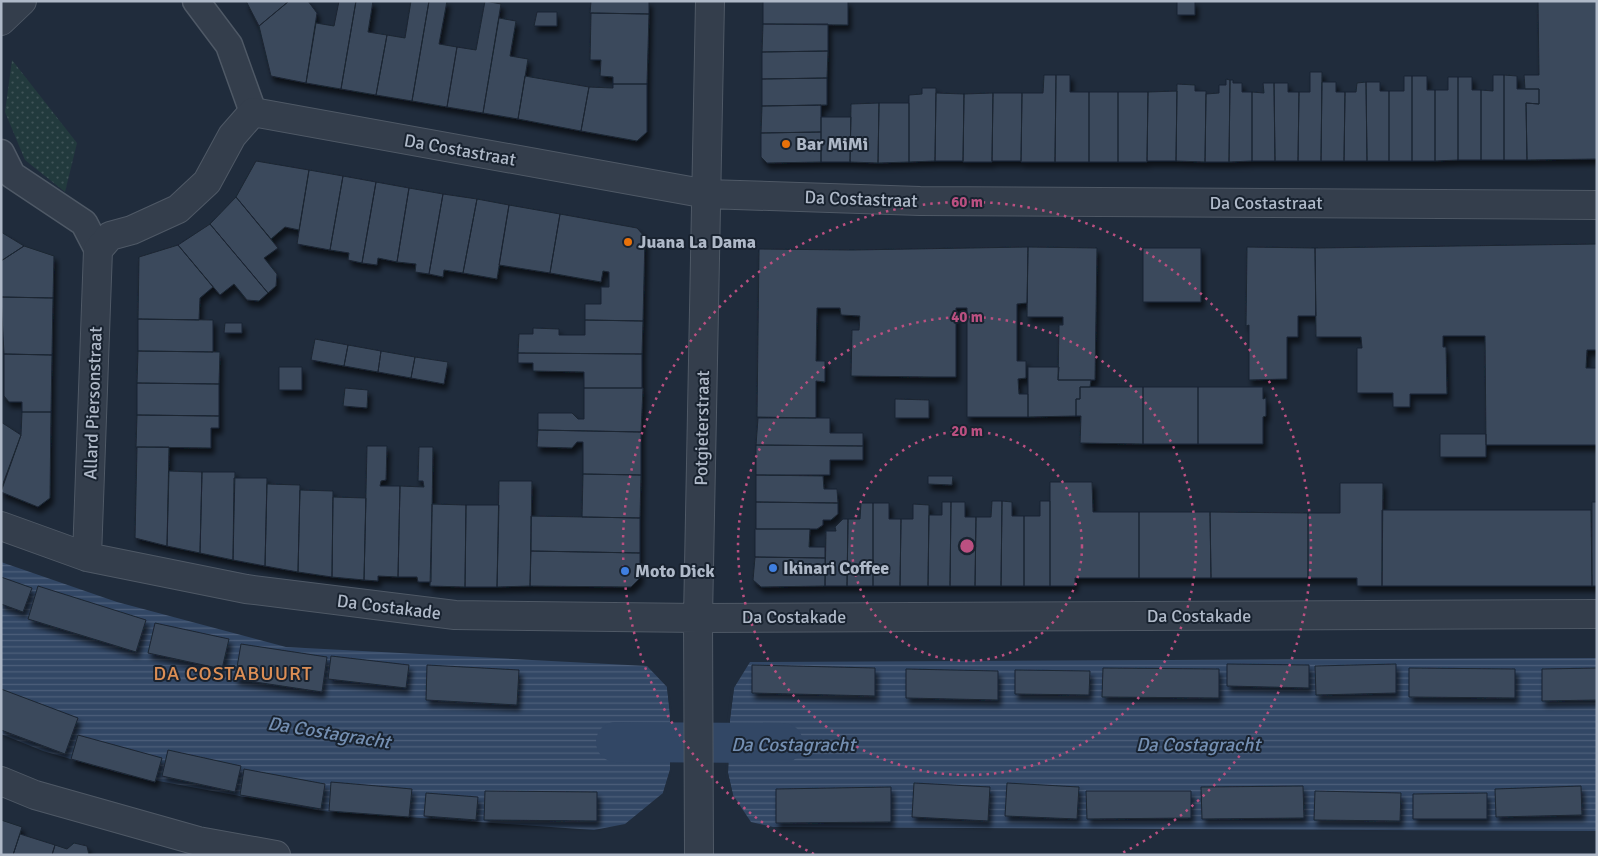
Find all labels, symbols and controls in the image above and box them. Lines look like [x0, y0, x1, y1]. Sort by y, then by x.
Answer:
street label: Da Costastraat [402, 129, 518, 171]
place label: Bar MiMi [796, 133, 868, 155]
marker: Bar MiMi [780, 138, 792, 150]
street label: Da Costastraat [804, 186, 918, 212]
street label: Da Costastraat [1209, 192, 1323, 214]
text: 60 m [951, 193, 983, 211]
place label: Juana La Dama [638, 231, 756, 253]
marker: Juana La Dama [622, 236, 634, 248]
text: 40 m [951, 308, 983, 326]
street label: Allard Piersonstraat [79, 326, 107, 480]
street label: Potgieterstraat [690, 370, 714, 486]
text: 20 m [951, 422, 983, 440]
centre of rings [958, 537, 976, 555]
place label: Ikinari Coffee [783, 557, 889, 579]
place label: Moto Dick [635, 560, 715, 582]
marker: Ikinari Coffee [767, 562, 779, 574]
marker: Moto Dick [619, 565, 631, 577]
street label: Da Costakade [336, 590, 442, 624]
street label: Da Costakade [1147, 605, 1251, 627]
street label: Da Costakade [742, 606, 846, 628]
district label: DA COSTABUURT [153, 661, 313, 686]
water label: Da Costagracht [266, 711, 394, 755]
water label: Da Costagracht [731, 733, 857, 757]
water label: Da Costagracht [1136, 733, 1262, 757]

